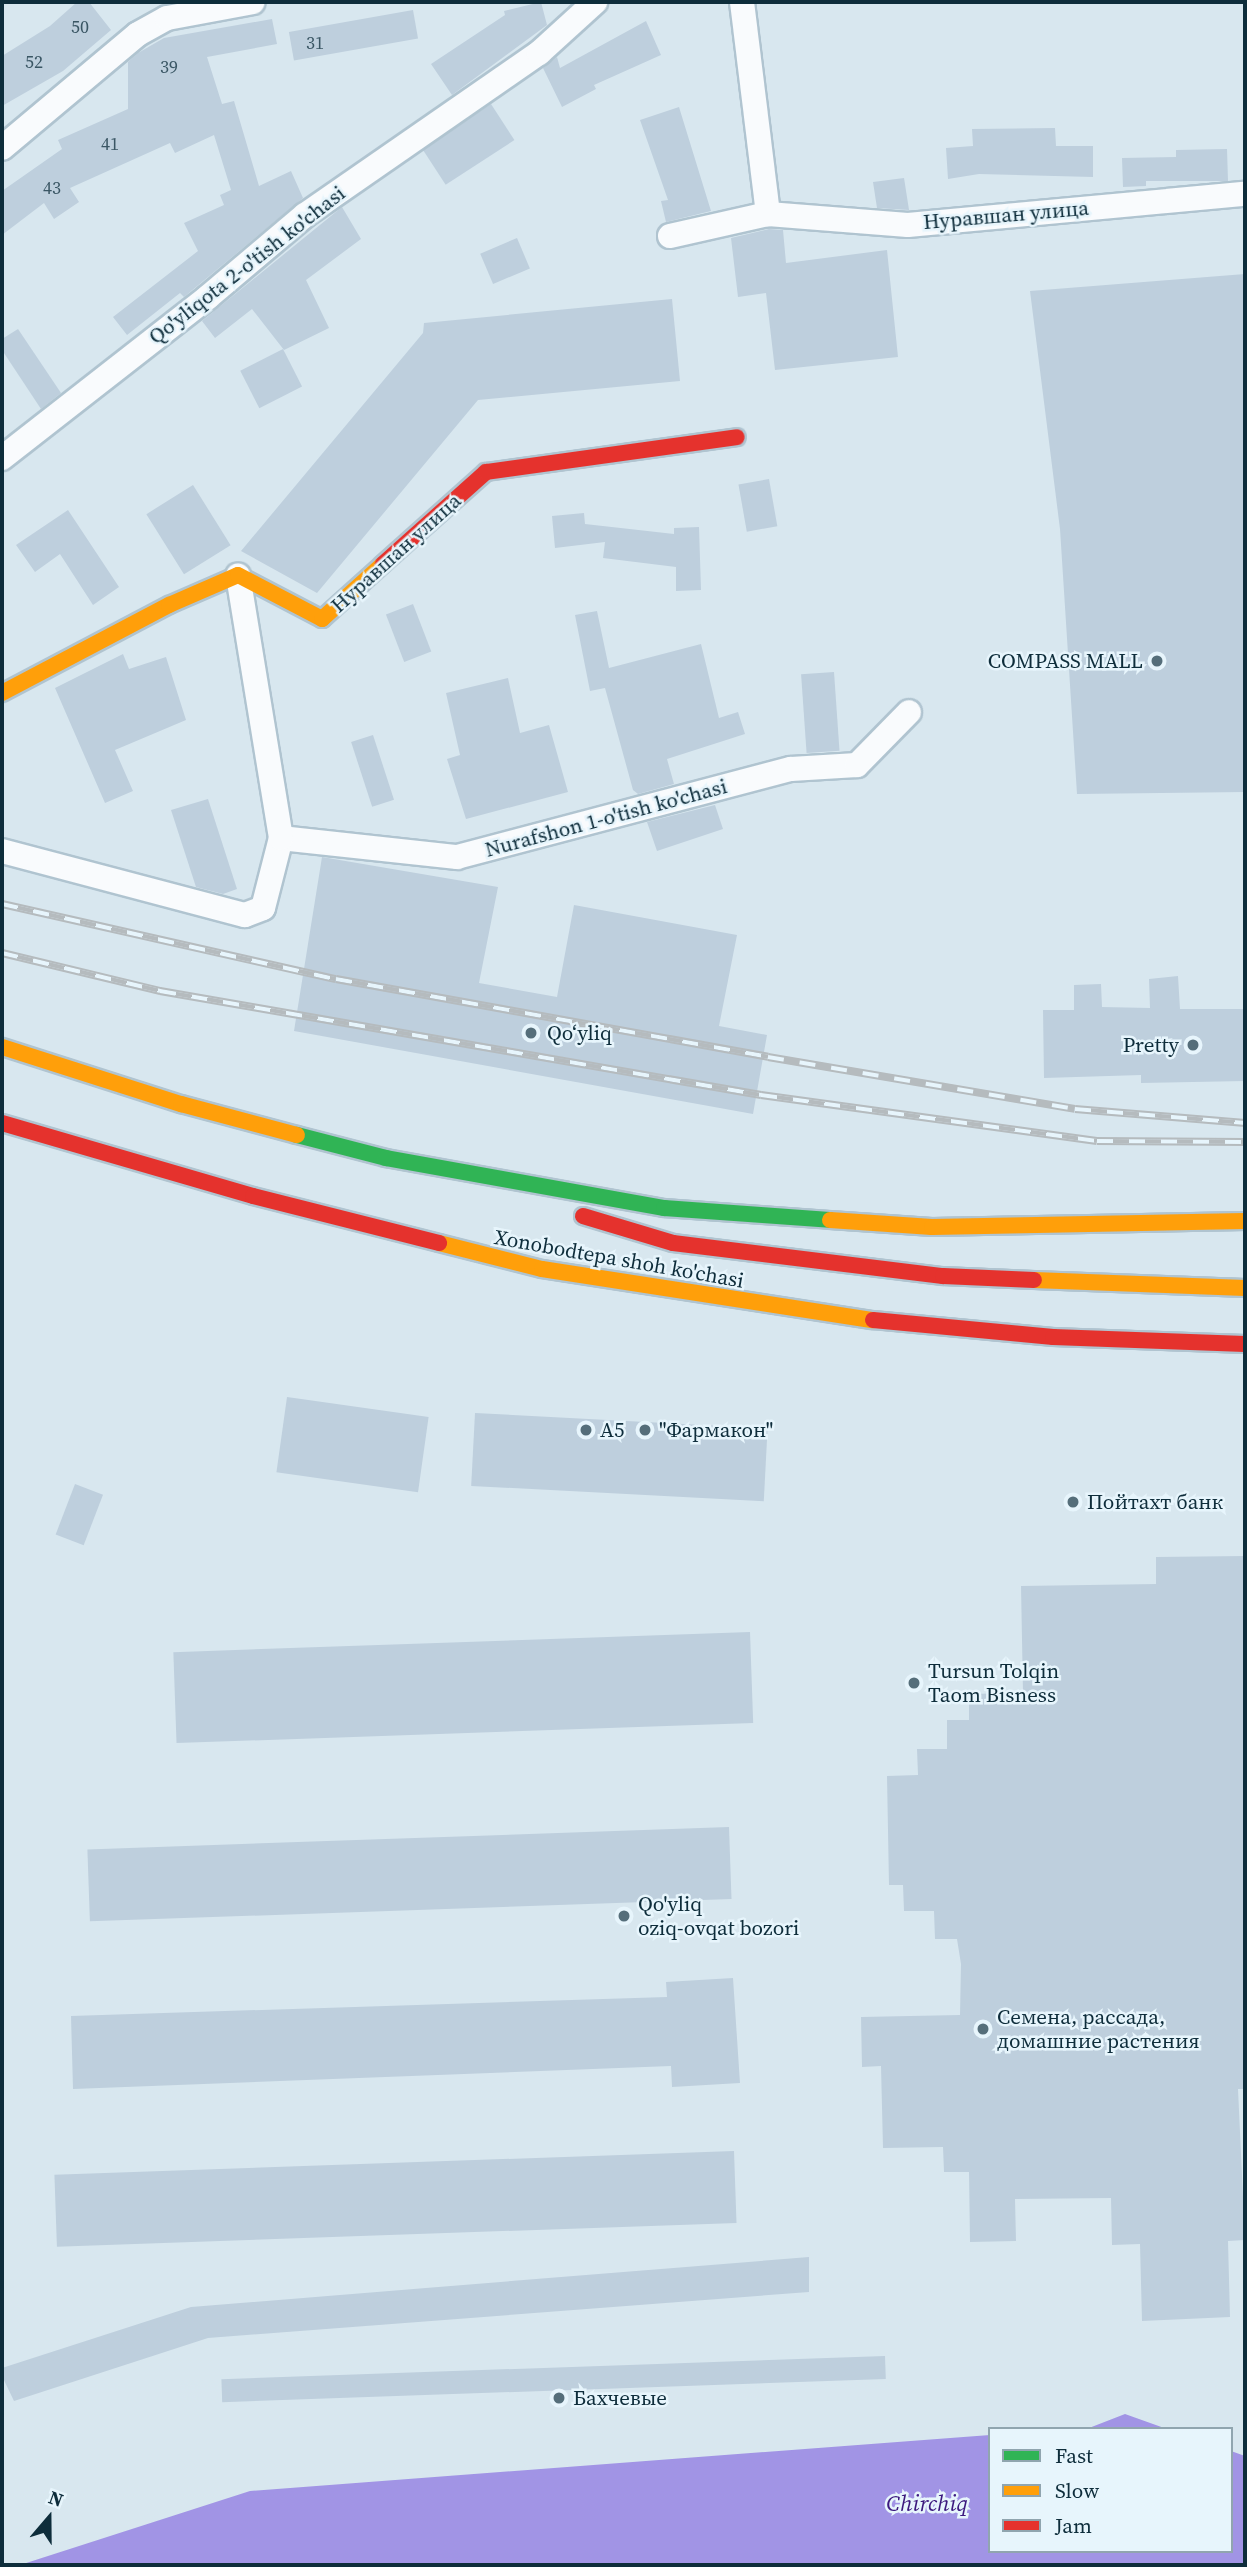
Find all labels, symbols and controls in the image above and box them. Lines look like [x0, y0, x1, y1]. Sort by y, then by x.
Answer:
house number: 50 [71, 16, 89, 38]
house number: 31 [306, 32, 324, 54]
house number: 52 [25, 51, 43, 73]
house number: 39 [160, 56, 178, 78]
house number: 41 [101, 133, 119, 155]
house number: 43 [43, 177, 61, 199]
street label: Qo'yliqota 2-o'tish ko'chasi [144, 180, 350, 350]
street label: Нуравшан улица [922, 195, 1090, 235]
street label: Нуравшан улица [326, 488, 466, 618]
place label: COMPASS MALL [988, 648, 1143, 674]
marker: COMPASS MALL [1149, 653, 1165, 669]
street label: Nurafshon 1-o'tish ko'chasi [482, 774, 730, 862]
place label: Qo‘yliq [547, 1020, 612, 1046]
marker: Qo‘yliq [521, 1023, 541, 1043]
place label: Pretty [1123, 1032, 1179, 1058]
marker: Pretty [1185, 1037, 1201, 1053]
street label: Xonobodtepa shoh ko'chasi [492, 1225, 746, 1293]
place label: А5 [600, 1417, 624, 1443]
place label: "Фармакон" [659, 1417, 773, 1443]
marker: А5 [578, 1422, 594, 1438]
marker: "Фармакон" [637, 1422, 653, 1438]
place label: Пойтахт банк [1087, 1489, 1223, 1515]
marker: Пойтахт банк [1065, 1494, 1081, 1510]
place label: Tursun Tolqin Taom Bisness [928, 1658, 1060, 1708]
marker: Tursun Tolqin Taom Bisness [906, 1675, 922, 1691]
place label: Qo'yliq oziq-ovqat bozori [638, 1891, 799, 1941]
marker: Qo'yliq oziq-ovqat bozori [616, 1908, 632, 1924]
place label: Семена, рассада, домашние растения [997, 2004, 1200, 2054]
marker: Семена, рассада, домашние растения [975, 2021, 991, 2037]
place label: Бахчевые [573, 2385, 667, 2411]
marker: Бахчевые [551, 2390, 567, 2406]
legend [988, 2427, 1233, 2553]
text: Fast [1055, 2441, 1093, 2470]
text: Slow [1055, 2476, 1099, 2505]
north arrow [14, 2483, 84, 2553]
text: N [45, 2484, 67, 2513]
water label: Chirchiq [886, 2489, 968, 2517]
text: Jam [1055, 2511, 1092, 2540]

